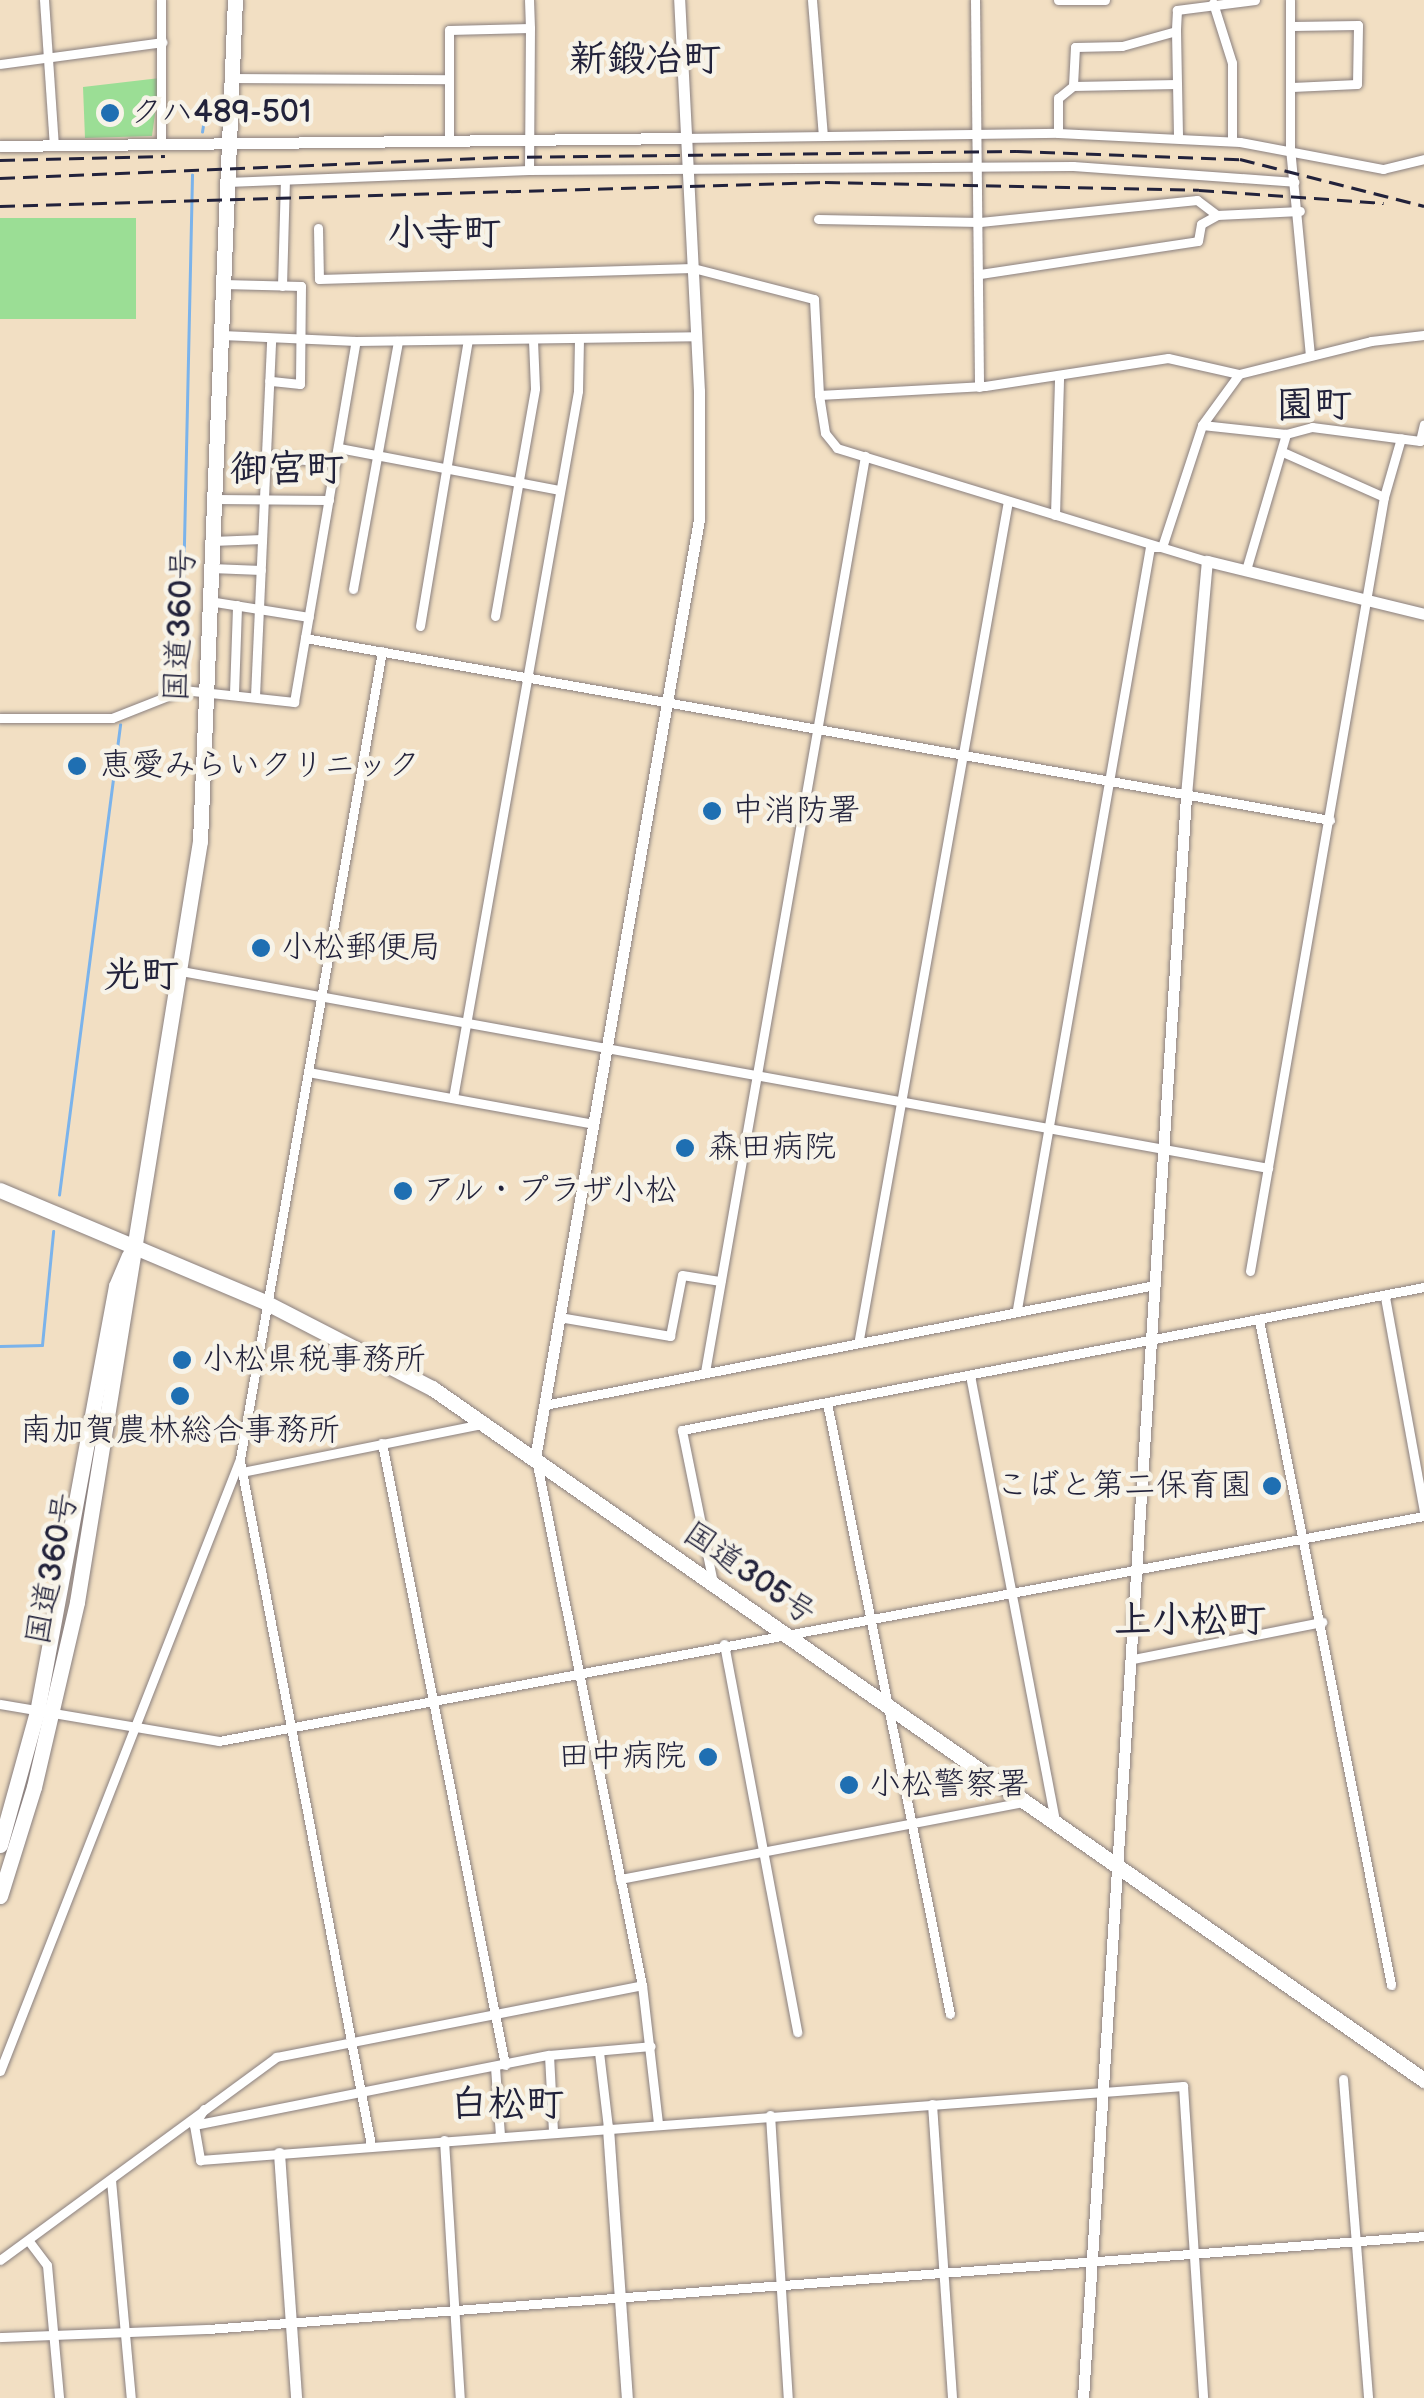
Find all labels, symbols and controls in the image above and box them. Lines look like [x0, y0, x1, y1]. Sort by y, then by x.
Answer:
district label: 新鍛冶町 [569, 37, 721, 83]
place label: クハ489-501 [130, 94, 312, 132]
marker: クハ489-501 [99, 102, 121, 124]
district label: 小寺町 [387, 211, 501, 257]
district label: 園町 [1276, 383, 1352, 429]
district label: 御宮町 [230, 447, 344, 493]
street label: 国道360号 [158, 547, 204, 703]
place label: 恵愛みらいクリニック [100, 747, 420, 785]
marker: 恵愛みらいクリニック [64, 753, 90, 779]
place label: 中消防署 [732, 792, 860, 830]
marker: 中消防署 [701, 800, 723, 822]
place label: 小松郵便局 [281, 929, 441, 967]
marker: 小松郵便局 [250, 937, 272, 959]
district label: 光町 [103, 953, 179, 999]
place label: 森田病院 [708, 1129, 836, 1167]
marker: 森田病院 [672, 1135, 698, 1161]
place label: アル・プラザ小松 [423, 1172, 679, 1210]
marker: アル・プラザ小松 [392, 1180, 414, 1202]
place label: 小松県税事務所 [202, 1341, 426, 1379]
marker: 小松県税事務所 [171, 1349, 193, 1371]
marker: 南加賀農林総合事務所 [169, 1385, 191, 1407]
place label: 南加賀農林総合事務所 [20, 1412, 340, 1450]
place label: こばと第二保育園 [996, 1467, 1252, 1505]
marker: こばと第二保育園 [1261, 1475, 1283, 1497]
street label: 国道360号 [19, 1490, 87, 1648]
street label: 国道305号 [675, 1514, 823, 1634]
district label: 上小松町 [1114, 1598, 1266, 1644]
place label: 田中病院 [558, 1738, 686, 1776]
marker: 田中病院 [695, 1744, 721, 1770]
place label: 小松警察署 [869, 1766, 1029, 1804]
marker: 小松警察署 [838, 1774, 860, 1796]
district label: 白松町 [450, 2082, 564, 2128]

